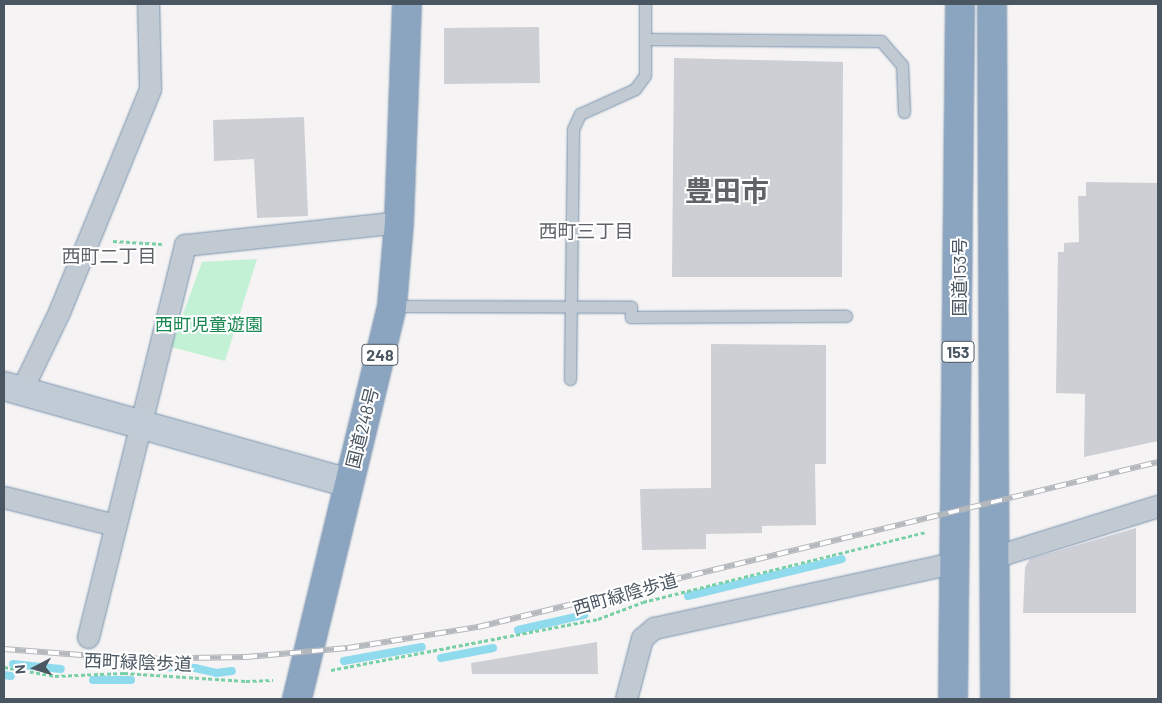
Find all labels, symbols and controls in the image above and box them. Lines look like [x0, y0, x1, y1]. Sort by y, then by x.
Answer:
district label: 豊田市 [685, 173, 769, 207]
district label: 西町三丁目 [539, 220, 633, 242]
street label: 国道153号 [948, 238, 970, 316]
district label: 西町二丁目 [62, 245, 156, 267]
park label: 西町児童遊園 [155, 313, 263, 335]
road number: 153 [940, 338, 976, 366]
road number: 248 [361, 342, 399, 368]
street label: 国道248号 [341, 385, 383, 471]
street label: 西町緑陰歩道 [570, 569, 680, 619]
north arrow [10, 643, 60, 693]
street label: 西町緑陰歩道 [84, 649, 192, 675]
text: N [11, 664, 28, 675]

